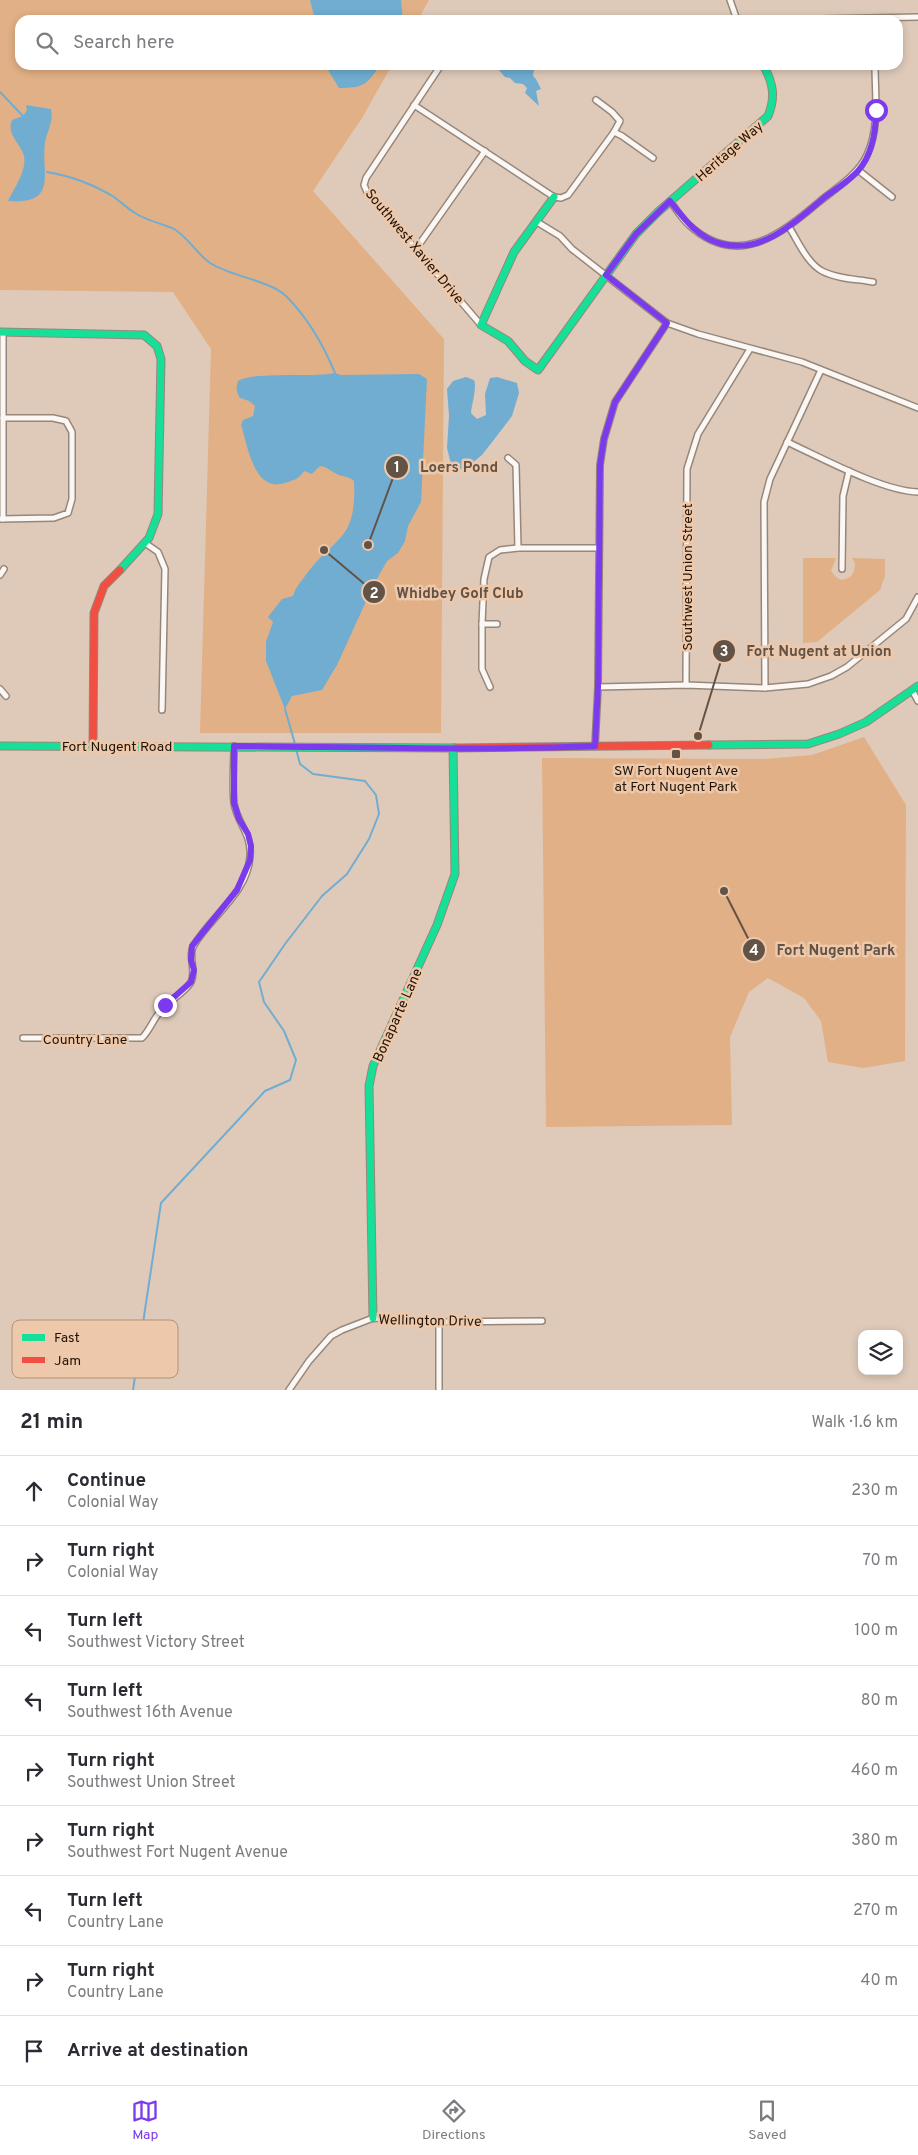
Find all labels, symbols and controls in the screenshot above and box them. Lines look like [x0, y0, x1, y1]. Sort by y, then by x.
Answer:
search box [15, 15, 903, 70]
icon: search [33, 29, 61, 57]
text: Search here [73, 31, 175, 55]
route start [865, 99, 888, 122]
street label: Heritage Way [693, 118, 767, 186]
street label: Southwest Xavier Drive [361, 186, 467, 308]
callout: Loers Pond [385, 452, 508, 482]
text: 1 [394, 459, 400, 478]
text: Loers Pond [420, 459, 498, 478]
street label: Southwest Union Street [680, 503, 697, 651]
callout: Whidbey Golf Club [362, 577, 534, 607]
text: 2 [369, 585, 379, 604]
text: Whidbey Golf Club [396, 585, 524, 604]
callout: Fort Nugent at Union [712, 636, 902, 666]
text: 3 [720, 643, 729, 662]
text: Fort Nugent at Union [746, 643, 892, 662]
street label: Fort Nugent Road [62, 739, 172, 756]
marker: SW Fort Nugent Ave at Fort Nugent Park [670, 748, 682, 760]
place label: SW Fort Nugent Ave at Fort Nugent Park [614, 763, 738, 796]
callout: Fort Nugent Park [741, 935, 905, 965]
text: 4 [749, 942, 759, 961]
text: Fort Nugent Park [777, 942, 895, 961]
street label: Bonaparte Lane [370, 966, 427, 1065]
route end [154, 994, 177, 1017]
street label: Country Lane [43, 1032, 127, 1049]
street label: Wellington Drive [378, 1312, 482, 1331]
legend [12, 1320, 178, 1378]
text: Fast [54, 1330, 80, 1347]
map controls [858, 1330, 903, 1375]
button: layers [858, 1330, 903, 1375]
text: Jam [54, 1353, 81, 1370]
text: 21 min [20, 1409, 83, 1436]
text: Walk · 1.6 km [811, 1413, 898, 1433]
text: Continue [67, 1469, 146, 1493]
icon: ahead [20, 1477, 48, 1505]
text: 230 m [851, 1481, 898, 1501]
text: Colonial Way [67, 1493, 158, 1513]
text: Turn right [67, 1539, 155, 1563]
icon: right [20, 1547, 48, 1575]
text: 70 m [863, 1551, 898, 1571]
text: Colonial Way [67, 1563, 158, 1583]
text: Turn left [67, 1609, 143, 1633]
icon: left [20, 1617, 48, 1645]
text: 100 m [854, 1621, 898, 1641]
text: Southwest Victory Street [67, 1633, 245, 1653]
text: Turn left [67, 1679, 143, 1703]
icon: left [20, 1687, 48, 1715]
text: 80 m [861, 1691, 898, 1711]
text: Southwest 16th Avenue [67, 1703, 233, 1723]
text: Turn right [67, 1749, 155, 1773]
icon: right [20, 1757, 48, 1785]
text: 460 m [851, 1761, 898, 1781]
text: Southwest Union Street [67, 1773, 235, 1793]
text: Turn right [67, 1819, 155, 1843]
icon: right [20, 1827, 48, 1855]
text: 380 m [851, 1831, 898, 1851]
text: Southwest Fort Nugent Avenue [67, 1843, 288, 1863]
text: Turn left [67, 1889, 143, 1913]
icon: left [20, 1897, 48, 1925]
text: 270 m [853, 1901, 898, 1921]
text: Country Lane [67, 1913, 164, 1933]
text: Turn right [67, 1959, 155, 1983]
icon: right [20, 1967, 48, 1995]
text: 40 m [860, 1971, 898, 1991]
text: Country Lane [67, 1983, 164, 2003]
icon: arrive [20, 2037, 48, 2065]
text: Arrive at destination [67, 2039, 248, 2063]
tab: Map [131, 2097, 159, 2144]
tab: Directions [422, 2097, 486, 2144]
tab: Saved [748, 2097, 787, 2144]

